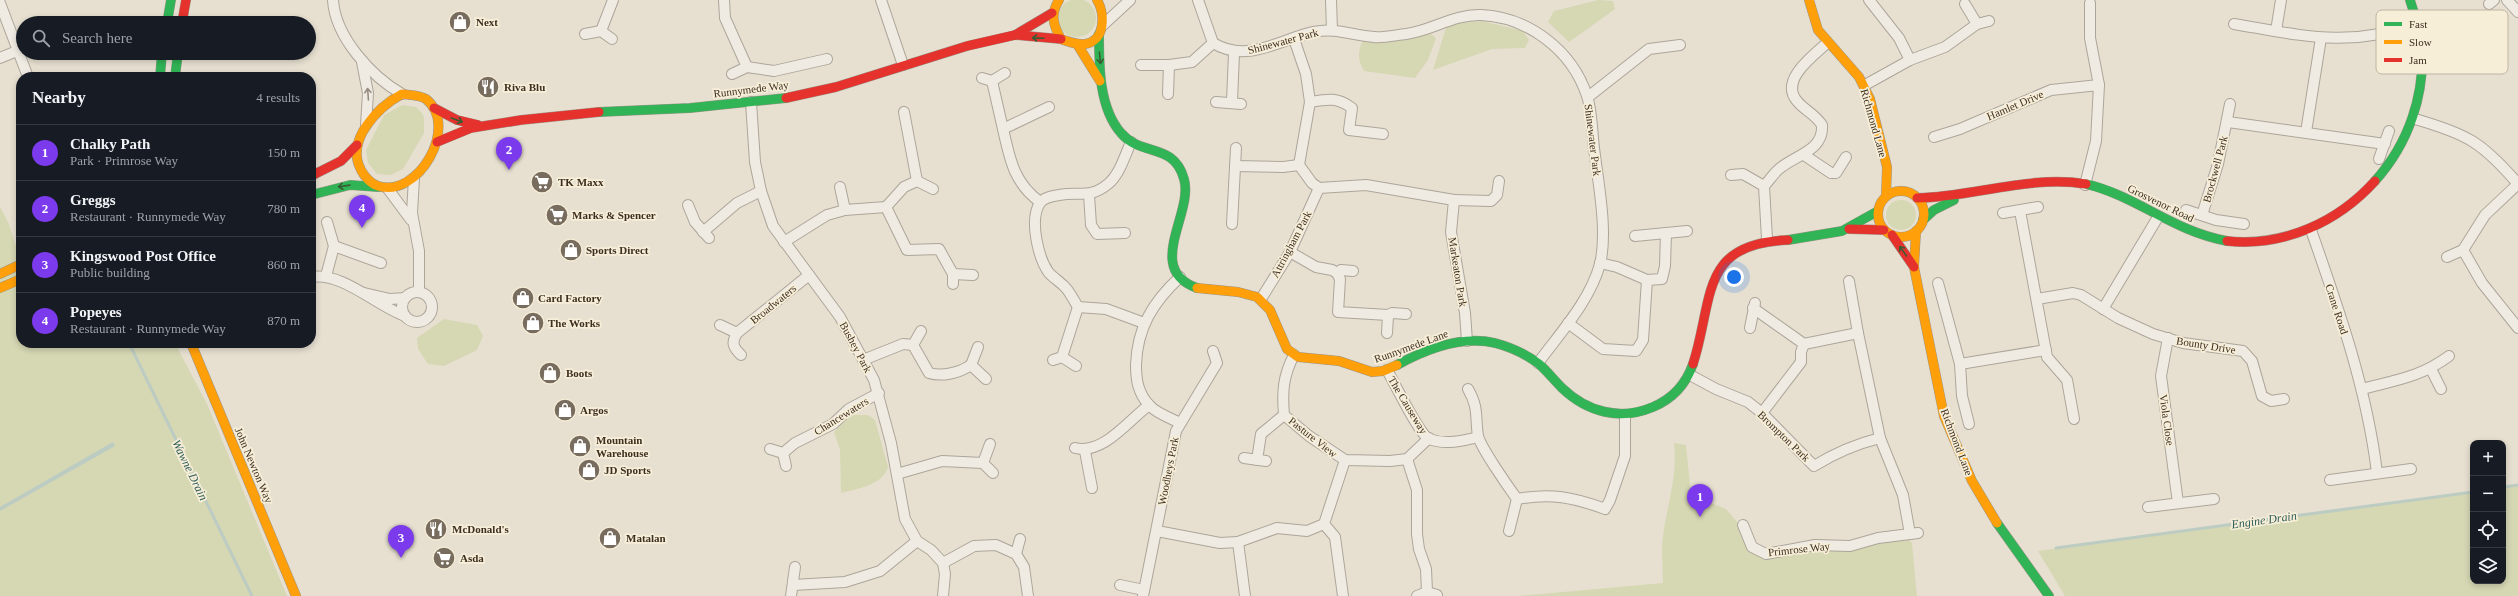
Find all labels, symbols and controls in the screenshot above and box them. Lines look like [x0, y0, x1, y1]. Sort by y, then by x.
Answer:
shop icon: Next [447, 9, 473, 35]
legend [2376, 10, 2508, 74]
search box [16, 16, 316, 60]
place label: Next [476, 16, 498, 28]
text: Fast [2409, 18, 2427, 30]
street label: Shinewater Park [1246, 26, 1320, 56]
icon: search [30, 27, 52, 49]
text: Search here [62, 30, 132, 46]
one-way arrow [1032, 34, 1045, 41]
text: Slow [2409, 36, 2432, 48]
one-way arrow [1096, 51, 1104, 64]
text: Jam [2409, 54, 2427, 66]
restaurant icon: Riva Blu [475, 74, 501, 100]
street label: Runnymede Way [713, 78, 790, 100]
place label: Riva Blu [504, 81, 545, 93]
street label: Richmond Lane [1859, 87, 1890, 159]
text: Nearby [32, 88, 86, 107]
one-way arrow [364, 88, 372, 101]
street label: Hamlet Drive [1985, 88, 2045, 122]
text: 4 results [256, 90, 300, 105]
street label: Shinewater Park [1583, 103, 1603, 177]
one-way arrow [451, 116, 463, 124]
street label: Brockwell Park [2200, 134, 2230, 204]
text: Chalky Path [70, 136, 150, 152]
pin: 2 [496, 137, 522, 170]
text: 1 [42, 145, 48, 160]
text: 150 m [267, 145, 300, 160]
text: Park · Primrose Way [70, 153, 178, 168]
supermarket icon: TK Maxx [529, 169, 555, 195]
place label: TK Maxx [558, 176, 604, 188]
one-way arrow [338, 182, 351, 190]
street label: Grosvenor Road [2126, 182, 2197, 224]
text: Greggs [70, 192, 116, 208]
pin: 4 [349, 195, 375, 228]
text: 2 [42, 201, 48, 216]
text: 780 m [267, 201, 300, 216]
supermarket icon: Marks & Spencer [544, 202, 570, 228]
street label: Attringham Park [1268, 208, 1314, 279]
text: Restaurant · Runnymede Way [70, 209, 226, 224]
place label: Marks & Spencer [572, 209, 656, 221]
street label: Markeaton Park [1447, 236, 1470, 308]
shop icon: Sports Direct [558, 237, 584, 263]
place label: Sports Direct [586, 244, 649, 256]
one-way arrow [1899, 245, 1907, 256]
text: Kingswood Post Office [70, 248, 216, 264]
text: 3 [42, 257, 48, 272]
text: 860 m [267, 257, 300, 272]
text: Public building [70, 265, 150, 280]
your location [1724, 267, 1744, 287]
street label: Broadwaters [748, 282, 798, 326]
street label: Crane Road [2323, 282, 2351, 336]
shop icon: Card Factory [510, 285, 536, 311]
place label: Card Factory [538, 292, 602, 304]
text: Popeyes [70, 304, 122, 320]
shop icon: The Works [520, 310, 546, 336]
text: 4 [42, 313, 48, 328]
text: 870 m [267, 313, 300, 328]
place label: The Works [548, 317, 601, 329]
street label: Bushey Park [838, 319, 875, 375]
text: Restaurant · Runnymede Way [70, 321, 226, 336]
street label: Runnymede Lane [1372, 327, 1450, 365]
street label: Bounty Drive [2175, 334, 2237, 356]
shop icon: Boots [537, 360, 563, 386]
place label: Boots [566, 367, 593, 379]
street label: The Causeway [1386, 374, 1430, 436]
street label: Viola Close [2157, 394, 2177, 446]
street label: Chancewaters [812, 395, 870, 437]
shop icon: Argos [552, 397, 578, 423]
place label: Argos [580, 404, 609, 416]
street label: Richmond Lane [1939, 407, 1975, 477]
street label: Brompton Park [1756, 408, 1813, 464]
street label: Pasture View [1286, 414, 1340, 460]
street label: John Newton Way [233, 425, 276, 505]
shop icon: Mountain Warehouse [567, 433, 593, 459]
place label: Mountain Warehouse [596, 434, 648, 459]
street label: Woodheys Park [1156, 435, 1181, 506]
water label: Wawne Drain [169, 437, 211, 503]
map controls [2470, 440, 2506, 584]
button: + [2470, 440, 2506, 476]
shop icon: JD Sports [576, 457, 602, 483]
place label: JD Sports [604, 464, 651, 476]
button: − [2470, 476, 2506, 512]
pin: 1 [1687, 484, 1713, 517]
water label: Engine Drain [2230, 508, 2297, 532]
button: locate [2470, 512, 2506, 548]
restaurant icon: McDonald's [423, 516, 449, 542]
place label: McDonald's [452, 523, 510, 535]
pin: 3 [388, 525, 414, 558]
shop icon: Matalan [597, 525, 623, 551]
place label: Matalan [626, 532, 666, 544]
street label: Primrose Way [1767, 540, 1831, 558]
supermarket icon: Asda [431, 545, 457, 571]
button: layers [2470, 548, 2506, 584]
place label: Asda [460, 552, 484, 564]

